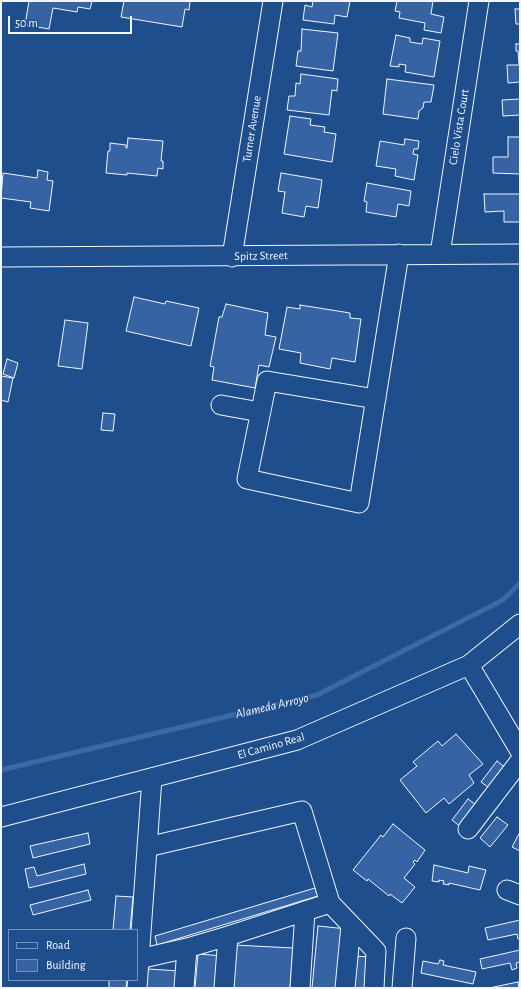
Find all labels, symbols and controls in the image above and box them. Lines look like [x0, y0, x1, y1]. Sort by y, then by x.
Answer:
scale bar [10, 8, 134, 34]
text: 50 m [15, 17, 38, 29]
street label: Cielo Vista Court [446, 88, 472, 166]
street label: Turner Avenue [240, 95, 264, 163]
street label: Spitz Street [234, 248, 288, 264]
water label: Alameda Arroyo [234, 690, 310, 722]
street label: El Camino Real [236, 730, 306, 762]
legend [8, 929, 138, 981]
text: Road [46, 939, 70, 951]
text: Building [46, 959, 86, 971]

